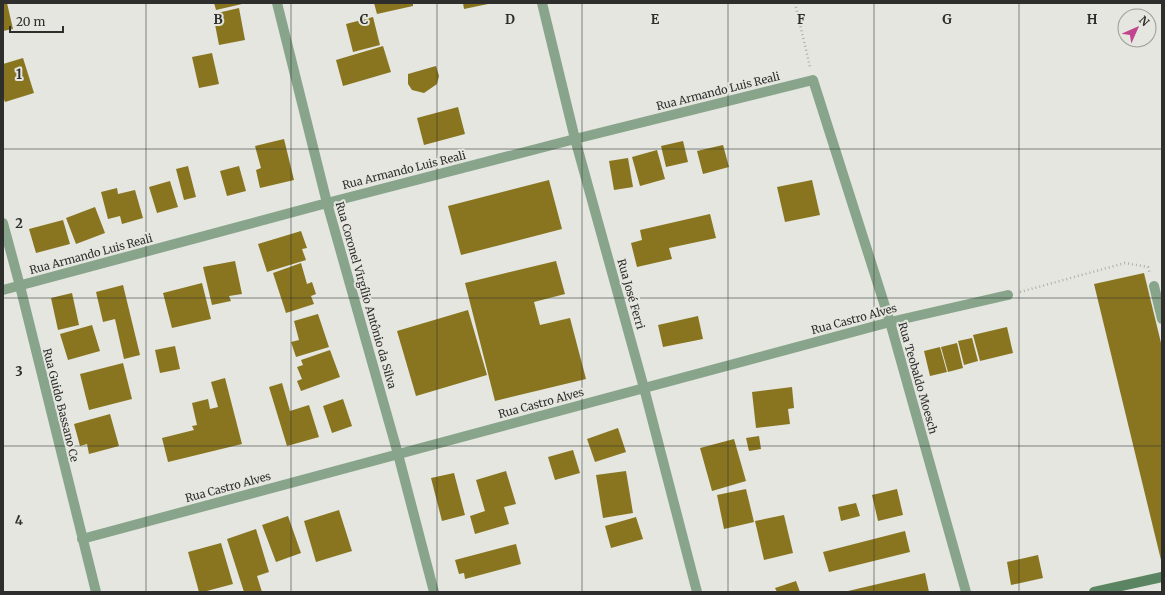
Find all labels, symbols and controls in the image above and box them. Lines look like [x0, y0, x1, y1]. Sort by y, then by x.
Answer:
scale bar [10, 8, 63, 34]
north arrow [1117, 8, 1157, 48]
text: B [213, 11, 223, 28]
text: C [360, 11, 369, 28]
text: D [505, 11, 515, 28]
text: E [651, 11, 660, 28]
text: F [797, 11, 805, 28]
text: G [942, 11, 952, 28]
text: H [1087, 11, 1098, 28]
text: N [1136, 13, 1152, 29]
text: 20 m [16, 14, 45, 29]
text: 1 [16, 66, 22, 83]
street label: Rua Armando Luis Reali [655, 69, 782, 113]
street label: Rua Armando Luis Reali [341, 148, 468, 192]
street label: Rua Coronel Virgílio Antônio da Silva [333, 200, 399, 390]
text: 2 [15, 215, 23, 232]
street label: Rua Armando Luis Reali [28, 231, 154, 277]
street label: Rua José Ferri [614, 257, 648, 331]
street label: Rua Castro Alves [810, 301, 898, 337]
street label: Rua Teobaldo Moesch [895, 320, 941, 436]
street label: Rua Guido Bassano Ce [40, 347, 82, 463]
text: 3 [15, 363, 23, 380]
street label: Rua Castro Alves [497, 385, 585, 421]
street label: Rua Castro Alves [184, 469, 272, 505]
text: 4 [15, 512, 24, 529]

